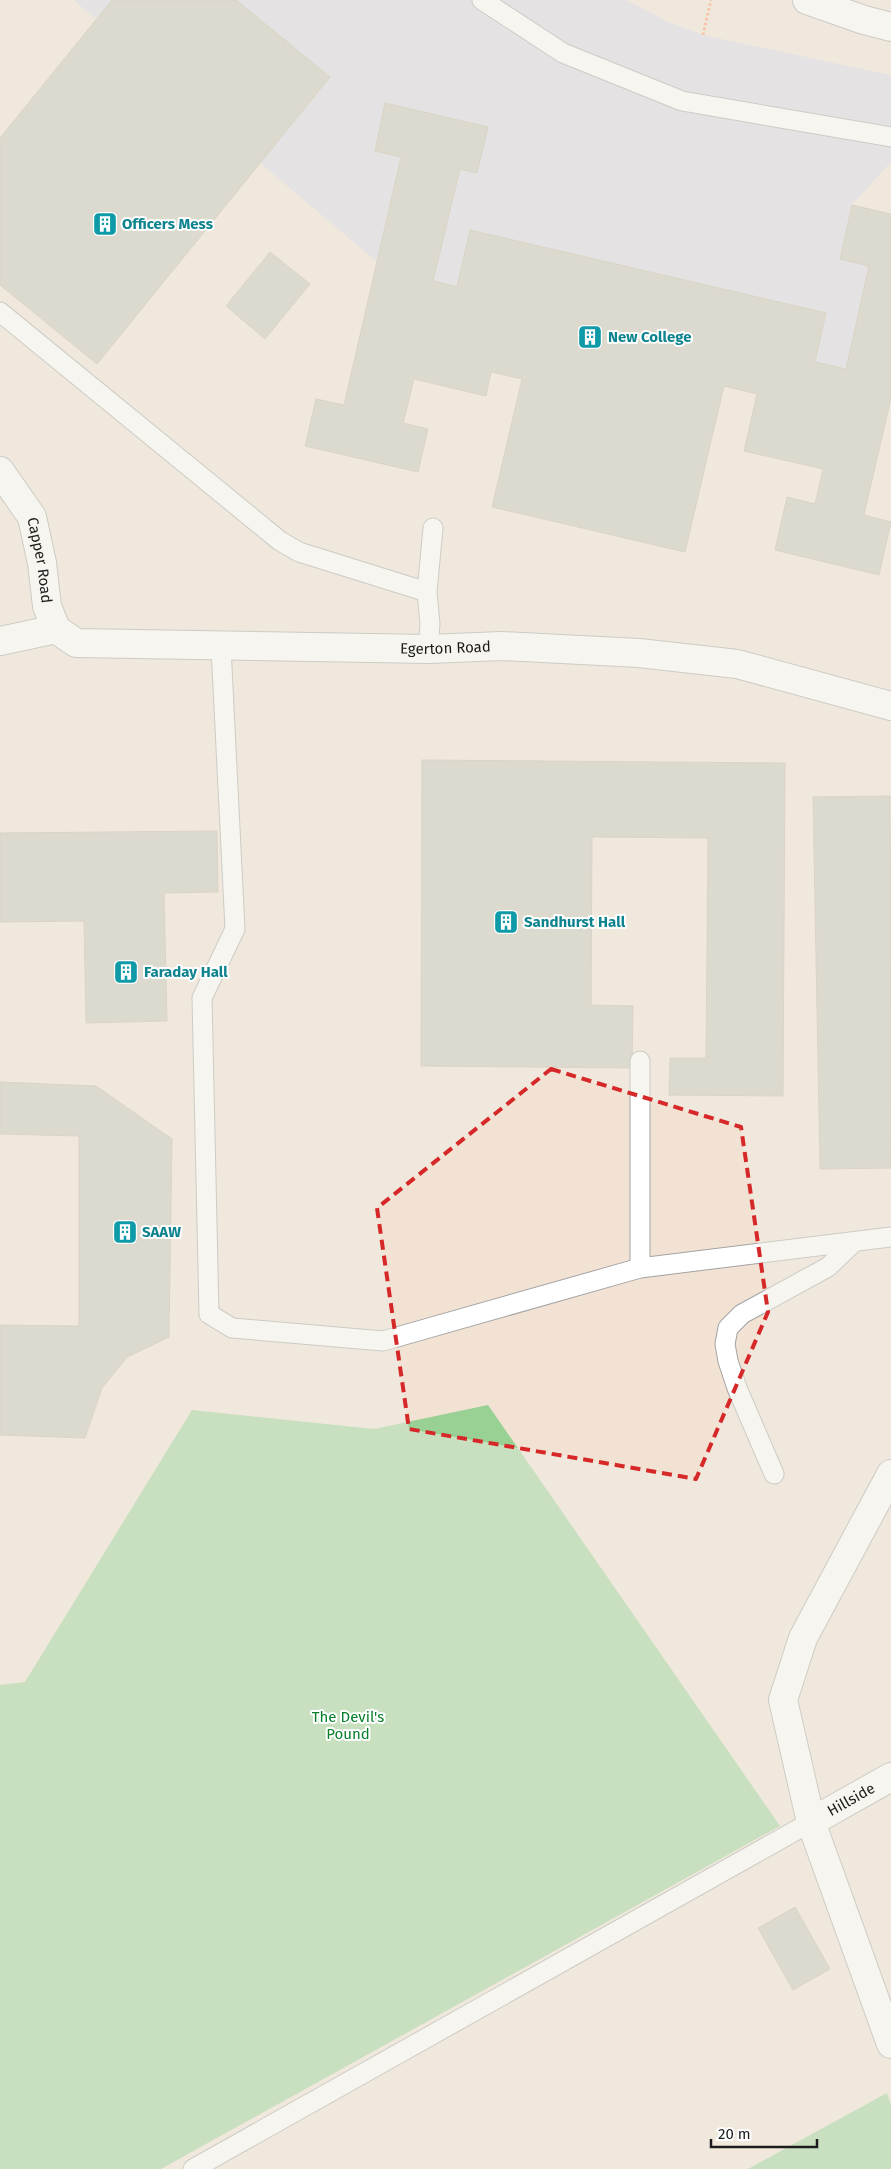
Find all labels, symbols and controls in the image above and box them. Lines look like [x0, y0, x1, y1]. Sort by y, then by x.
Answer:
building icon: Officers Mess [92, 211, 118, 237]
place label: Officers Mess [122, 215, 213, 233]
building icon: New College [577, 324, 603, 350]
place label: New College [608, 328, 691, 346]
street label: Capper Road [23, 516, 56, 604]
street label: Egerton Road [400, 637, 491, 658]
building icon: Sandhurst Hall [493, 909, 519, 935]
place label: Sandhurst Hall [524, 913, 626, 931]
building icon: Faraday Hall [113, 959, 139, 985]
place label: Faraday Hall [144, 963, 228, 981]
building icon: SAAW [112, 1219, 138, 1245]
place label: SAAW [142, 1223, 181, 1241]
park label: The Devil's Pound [312, 1708, 384, 1743]
street label: Hillside [824, 1779, 878, 1820]
scale bar [711, 2116, 817, 2148]
text: 20 m [718, 2125, 751, 2143]

